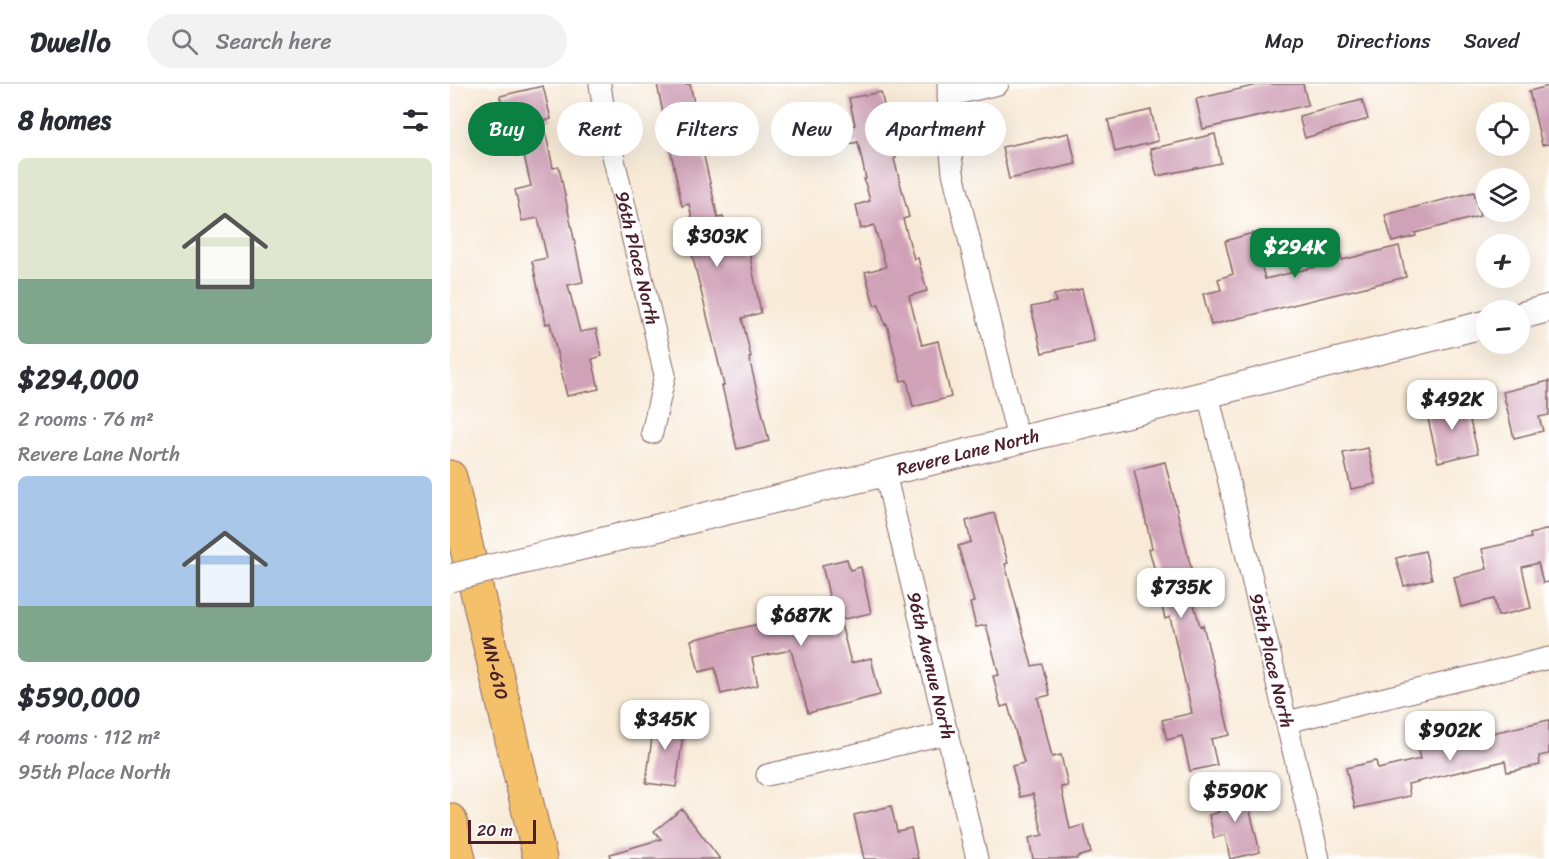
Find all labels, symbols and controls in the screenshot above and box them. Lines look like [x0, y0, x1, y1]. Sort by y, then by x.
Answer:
search box [147, 14, 567, 68]
text: Dwello [30, 17, 111, 66]
text: Search here [216, 22, 332, 61]
text: Map [1265, 22, 1303, 60]
text: Directions [1336, 22, 1431, 60]
text: Saved [1464, 22, 1519, 60]
icon: search [168, 25, 201, 58]
text: 8 homes [18, 97, 111, 143]
chip: Buy [468, 102, 545, 156]
chip: Rent [557, 102, 643, 156]
chip: Filters [655, 102, 759, 156]
chip: New [771, 102, 853, 156]
chip: Apartment [865, 102, 1006, 156]
map controls [1476, 102, 1530, 354]
button: locate [1476, 102, 1530, 156]
icon: filters [399, 104, 432, 137]
button: layers [1476, 168, 1530, 222]
street label: 96th Place North [606, 188, 669, 328]
icon: home [171, 197, 279, 305]
pin: $303K [675, 217, 759, 268]
text: $303K [687, 219, 747, 254]
pin: $294K [1253, 228, 1337, 279]
text: $294K [1264, 230, 1326, 265]
button: + [1476, 234, 1530, 288]
button: − [1476, 300, 1530, 354]
text: $294,000 [18, 356, 139, 402]
pin: $492K [1410, 380, 1494, 431]
text: $492K [1421, 382, 1483, 417]
text: 2 rooms · 76 m² [18, 402, 154, 437]
street label: Revere Lane North [893, 420, 1043, 485]
text: Revere Lane North [18, 437, 180, 472]
icon: home [171, 515, 279, 623]
pin: $735K [1139, 568, 1223, 619]
text: $735K [1151, 570, 1211, 605]
street label: 96th Avenue North [898, 588, 964, 743]
street label: 95th Place North [1240, 590, 1303, 731]
pin: $687K [759, 596, 843, 647]
text: $687K [771, 598, 831, 633]
street label: MN-610 [472, 632, 518, 703]
text: $590,000 [18, 674, 140, 720]
pin: $345K [623, 700, 707, 751]
text: $345K [634, 702, 696, 737]
pin: $902K [1408, 711, 1492, 762]
text: $902K [1419, 713, 1481, 748]
text: 4 rooms · 112 m² [18, 720, 161, 755]
text: 95th Place North [18, 755, 171, 790]
pin: $590K [1193, 772, 1277, 823]
text: $590K [1204, 774, 1266, 809]
text: 20 m [477, 816, 513, 845]
scale bar [468, 817, 536, 844]

